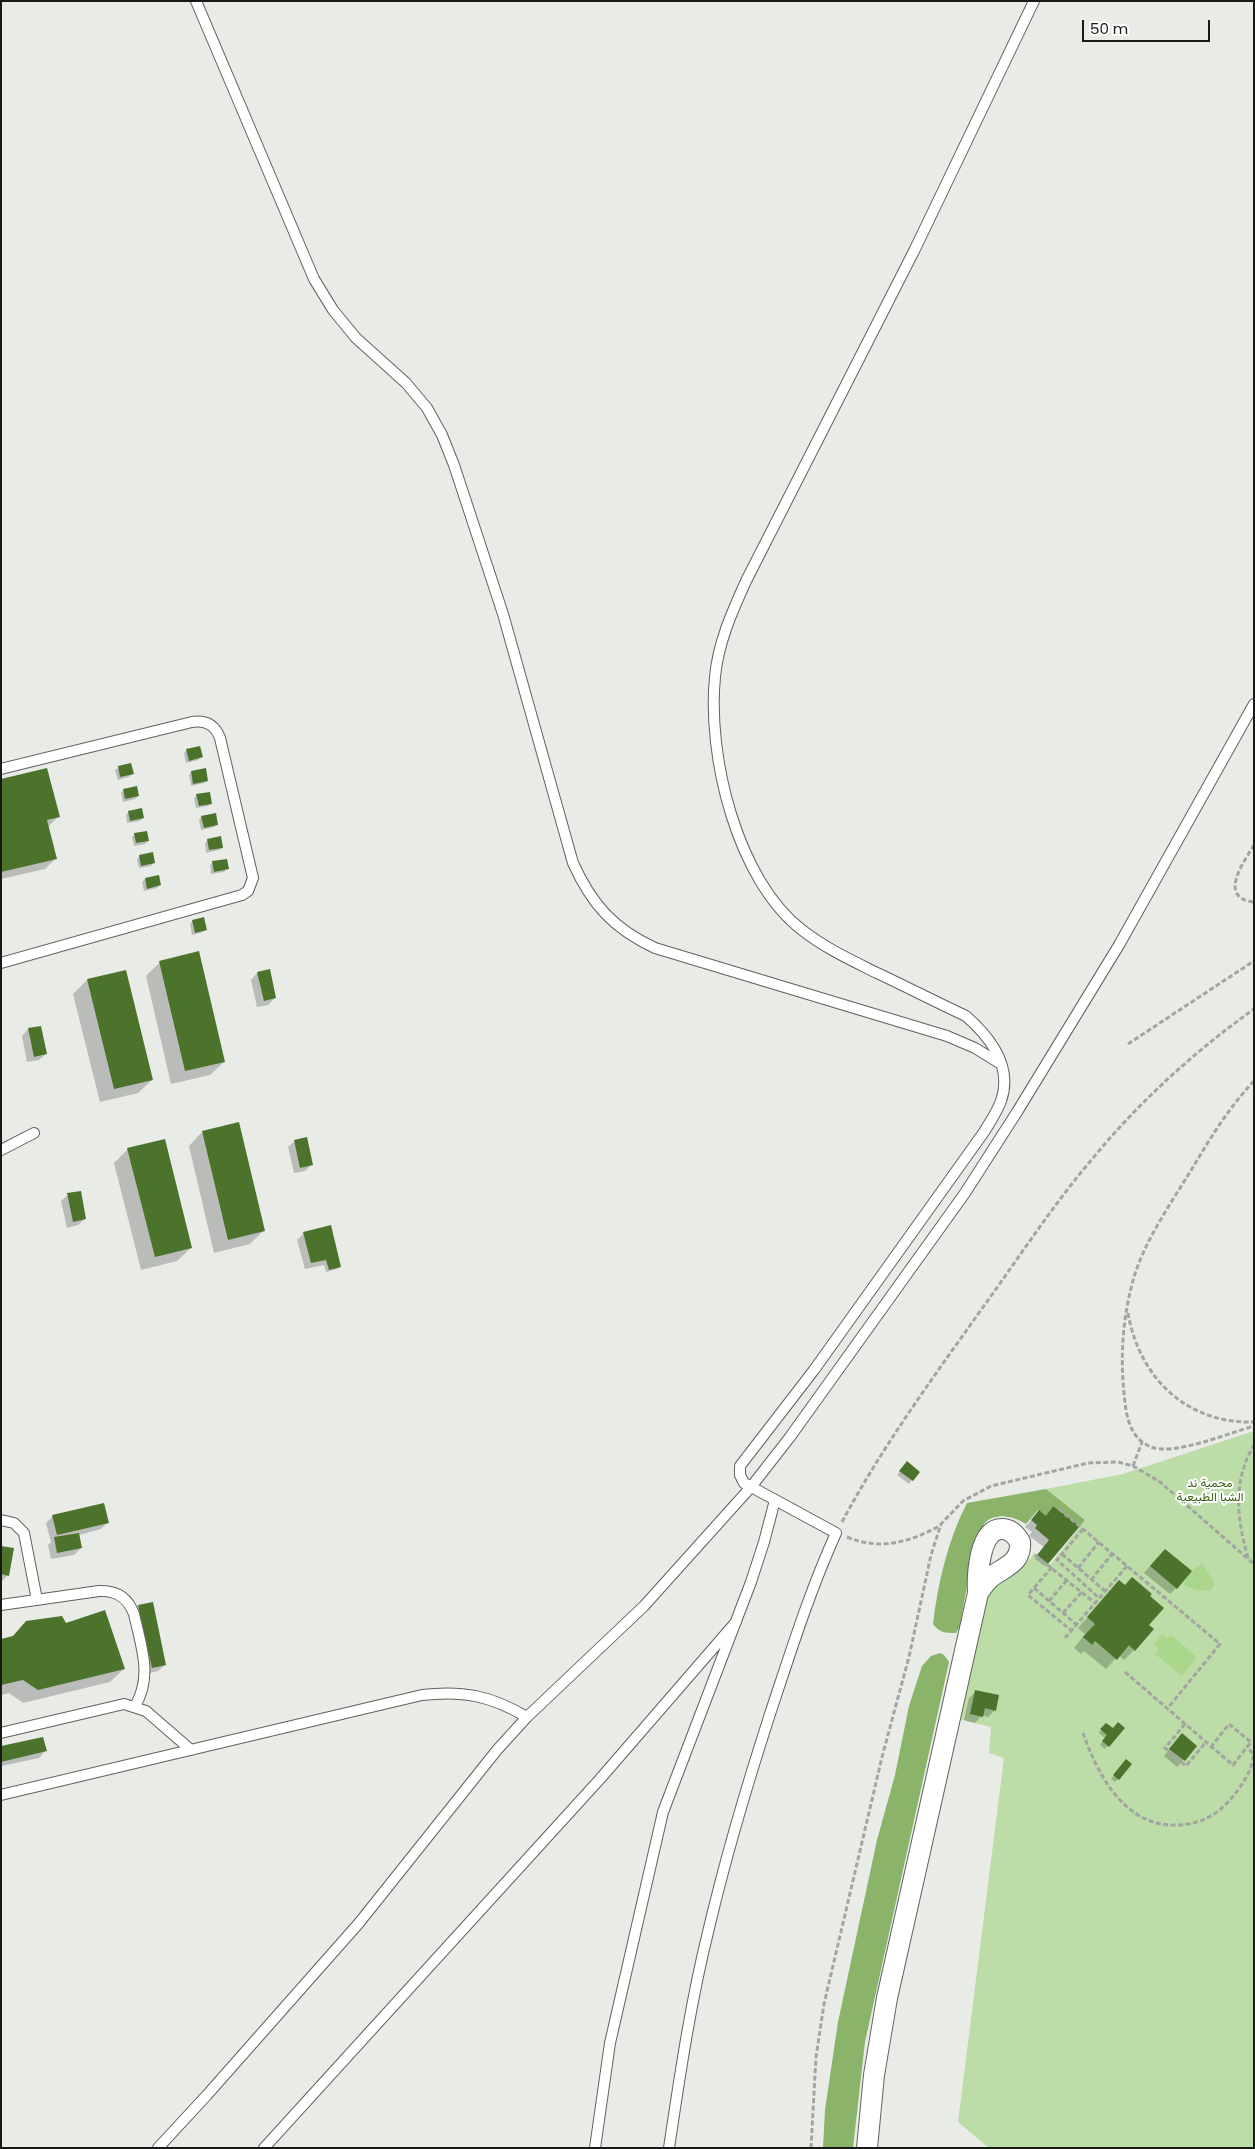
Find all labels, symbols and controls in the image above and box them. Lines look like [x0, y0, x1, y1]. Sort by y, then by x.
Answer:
scale bar [1085, 10, 1212, 42]
text: 50 m [1090, 18, 1128, 39]
park label: محمية ند الشبا الطبيعية [1176, 1477, 1244, 1505]

